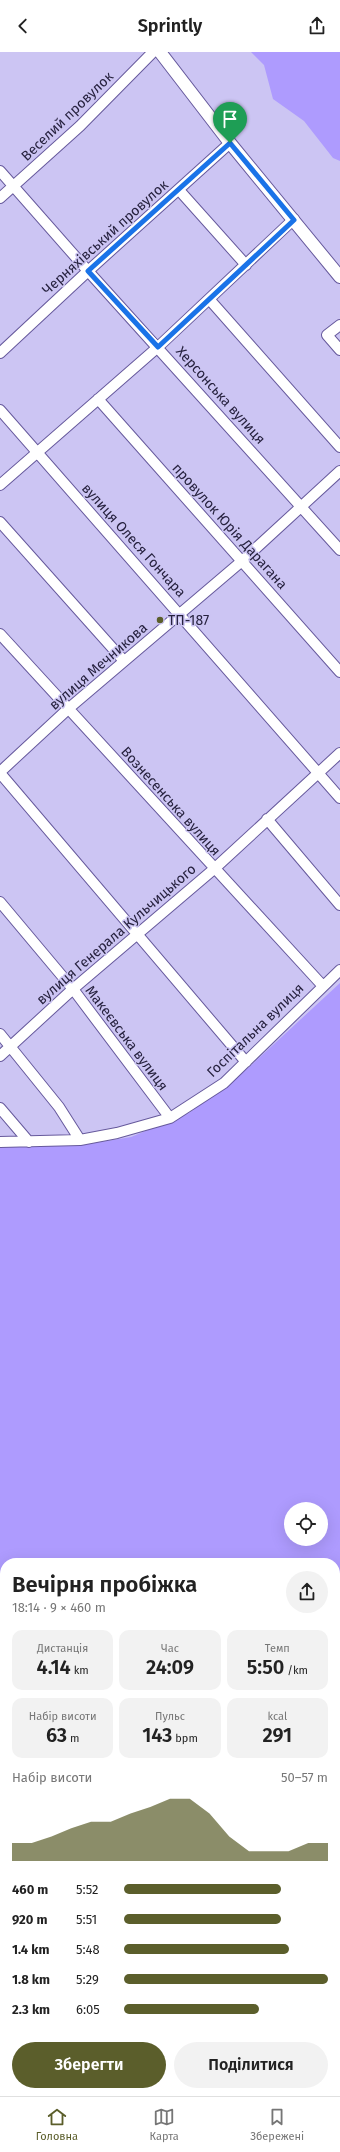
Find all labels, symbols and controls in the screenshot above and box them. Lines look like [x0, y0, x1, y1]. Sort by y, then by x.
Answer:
icon: back [12, 15, 34, 37]
text: Sprintly [138, 15, 202, 37]
icon: share [306, 15, 328, 37]
street label: Веселий провулок [18, 68, 117, 165]
pin [213, 102, 247, 143]
icon: arrive [219, 108, 241, 130]
street label: Черняхівський провулок [39, 176, 172, 298]
street label: Херсонська вулиця [172, 343, 269, 448]
street label: провулок Юрія Дарагана [169, 460, 291, 593]
street label: вулиця Олеся Гончара [78, 480, 189, 601]
place label: ТП-187 [168, 612, 209, 629]
marker: ТП-187 [155, 615, 165, 625]
street label: вулиця Мечникова [46, 619, 151, 714]
street label: Вознесенська вулиця [117, 743, 224, 859]
street label: вулиця Генерала Кульчицького [33, 861, 199, 1008]
street label: Госпітальна вулиця [203, 980, 307, 1081]
street label: Макеєвська вулиця [82, 982, 172, 1094]
map controls [284, 1502, 328, 1546]
button: locate [284, 1502, 328, 1546]
text: Вечірня пробіжка [12, 1571, 197, 1598]
button: share [286, 1571, 328, 1613]
text: 18:14 · 9 × 460 m [12, 1600, 106, 1615]
text: Дистанція [37, 1642, 88, 1655]
text: Час [161, 1642, 179, 1655]
text: Темп [265, 1642, 290, 1655]
text: 4.14 [37, 1655, 71, 1679]
text: 24:09 [146, 1655, 194, 1679]
text: 5:50 [247, 1655, 284, 1679]
text: km [71, 1664, 89, 1677]
text: /km [284, 1664, 308, 1677]
text: Набір висоти [29, 1710, 97, 1723]
text: Пульс [155, 1710, 185, 1723]
text: kcal [267, 1710, 287, 1723]
text: 63 [46, 1723, 67, 1747]
text: 143 [142, 1723, 172, 1747]
text: 291 [262, 1723, 292, 1747]
text: m [67, 1732, 79, 1745]
text: bpm [172, 1732, 198, 1745]
text: Набір висоти [12, 1770, 92, 1785]
text: 50–57 m [281, 1770, 328, 1785]
text: 460 m [12, 1882, 48, 1897]
text: 5:52 [76, 1882, 98, 1897]
text: 920 m [12, 1912, 47, 1927]
text: 5:51 [76, 1912, 97, 1927]
text: 1.4 km [12, 1942, 49, 1957]
text: 5:48 [76, 1942, 100, 1957]
text: 1.8 km [12, 1972, 50, 1987]
text: 5:29 [76, 1972, 99, 1987]
text: 2.3 km [12, 2002, 50, 2017]
text: 6:05 [76, 2002, 100, 2017]
button: Зберегти [12, 2042, 166, 2088]
button: Поділитися [174, 2042, 328, 2088]
tab: Головна [36, 2106, 78, 2143]
tab: Карта [150, 2106, 179, 2143]
tab: Збережені [250, 2106, 304, 2143]

